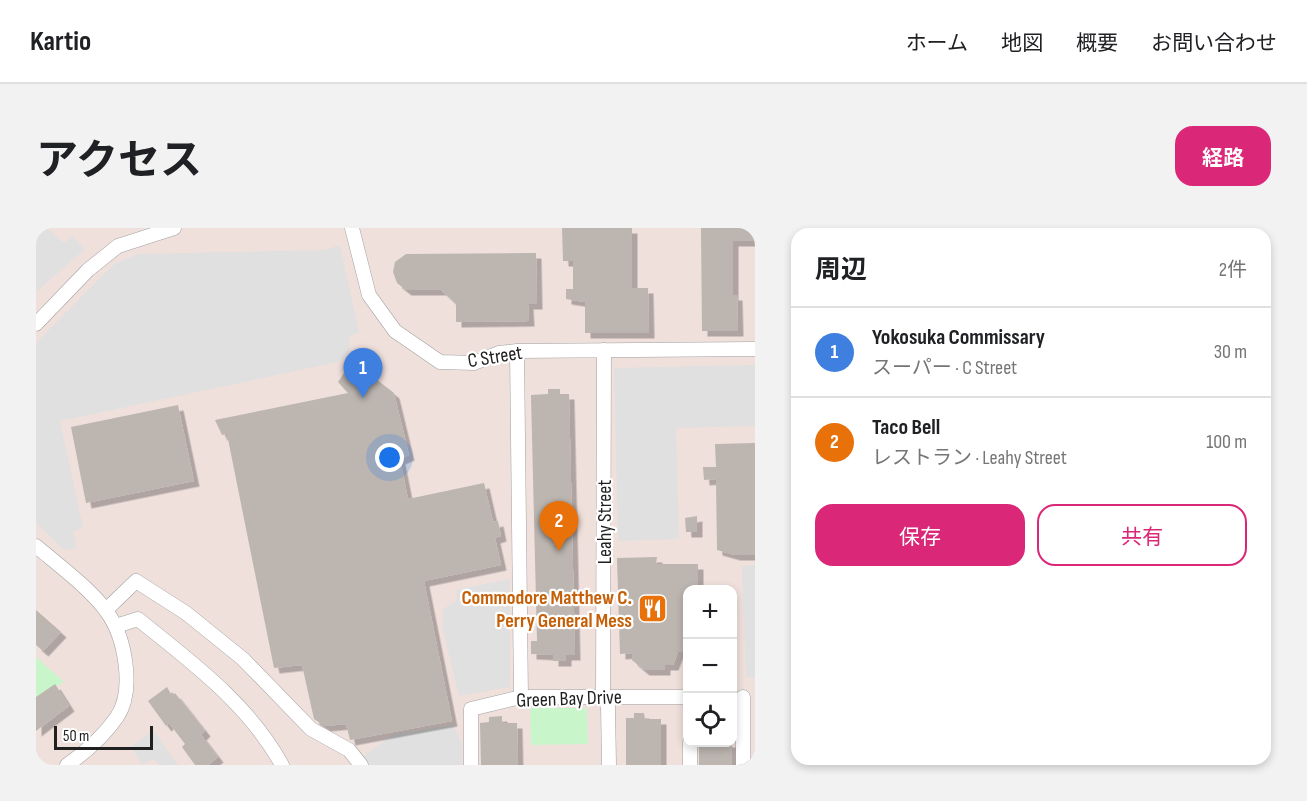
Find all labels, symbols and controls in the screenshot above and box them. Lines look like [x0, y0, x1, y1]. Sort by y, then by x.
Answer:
text: Kartio [30, 25, 91, 58]
text: ホーム [906, 31, 968, 56]
text: 地図 [1001, 31, 1043, 56]
text: 概要 [1076, 31, 1118, 56]
text: お問い合わせ [1151, 31, 1277, 56]
button: 経路 [1175, 126, 1271, 186]
text: アクセス [36, 136, 202, 187]
text: 周辺 [815, 255, 867, 286]
text: 2件 [1219, 258, 1247, 282]
text: Yokosuka Commissary [872, 324, 1045, 351]
text: 1 [831, 340, 838, 364]
text: 30 m [1214, 340, 1247, 364]
street label: C Street [466, 341, 524, 373]
pin: 1 [344, 348, 382, 398]
text: スーパー · C Street [872, 356, 1017, 380]
text: Taco Bell [872, 414, 940, 441]
text: 2 [830, 430, 839, 454]
text: 100 m [1206, 430, 1247, 454]
your location [375, 443, 404, 472]
text: レストラン · Leahy Street [872, 446, 1067, 470]
street label: Leahy Street [593, 480, 617, 564]
pin: 2 [540, 502, 578, 551]
button: 保存 [815, 504, 1025, 566]
button: 共有 [1037, 504, 1247, 566]
map controls [683, 585, 737, 747]
button: + [683, 585, 737, 639]
place label: Commodore Matthew C. Perry General Mess [461, 586, 632, 633]
restaurant icon: Commodore Matthew C. Perry General Mess [637, 593, 669, 625]
button: − [683, 639, 737, 693]
street label: Green Bay Drive [516, 685, 622, 713]
button: locate [683, 693, 737, 747]
scale bar [54, 723, 153, 750]
text: 50 m [63, 727, 89, 746]

